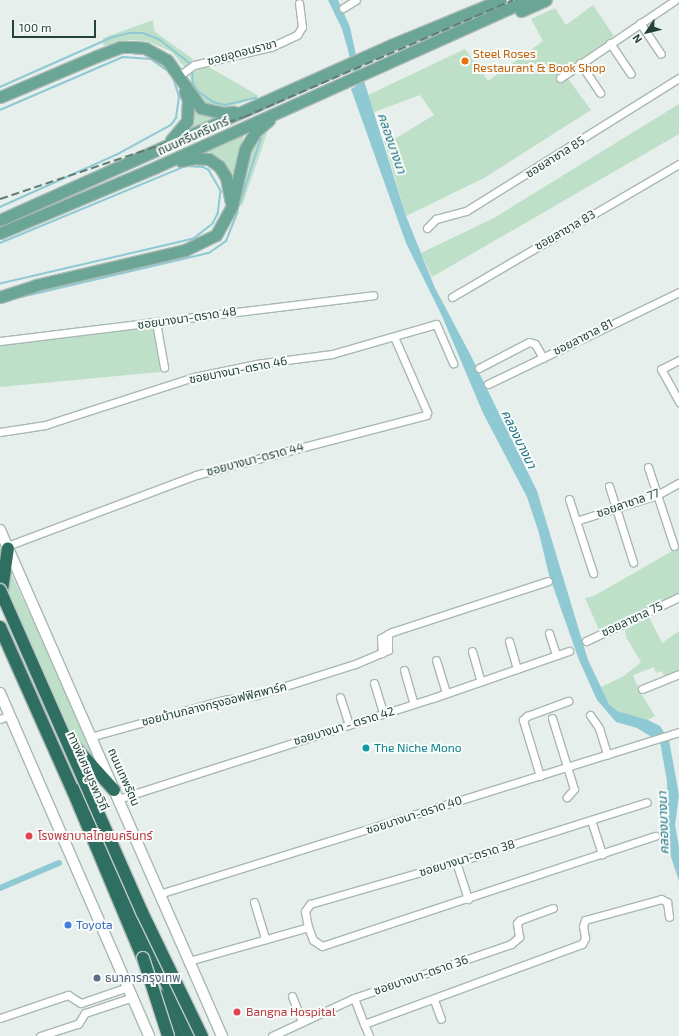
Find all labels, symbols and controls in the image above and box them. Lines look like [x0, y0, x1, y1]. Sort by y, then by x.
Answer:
scale bar [14, 12, 98, 38]
north arrow [627, 12, 667, 52]
text: 100 m [19, 20, 51, 34]
text: N [629, 32, 644, 46]
street label: ซอยอุดอนราชา [206, 36, 278, 68]
place label: Steel Roses Restaurant & Book Shop [473, 47, 606, 75]
marker: Steel Roses Restaurant & Book Shop [460, 56, 470, 66]
water label: คลองบางนา [374, 111, 410, 175]
street label: ถนนศรีนครินทร์ [155, 114, 231, 158]
street label: ซอยลาซาล 85 [523, 133, 587, 181]
street label: ซอยลาซาล 83 [532, 207, 598, 253]
street label: ซอยบางนา-ตราด 48 [137, 304, 237, 332]
street label: ซอยลาซาล 81 [551, 316, 615, 358]
street label: ซอยบางนา-ตราด 46 [188, 353, 288, 387]
water label: คลองบางนา [498, 407, 540, 471]
street label: ซอยบางนา-ตราด 44 [205, 439, 305, 479]
street label: ซอยลาซาล 77 [595, 485, 661, 521]
street label: ซอยลาซาล 75 [599, 599, 665, 639]
street label: ซอยบ้านกลางกรุงออฟฟิศพาร์ค [140, 679, 288, 729]
street label: ซอยบางนา - ตราด 42 [292, 704, 396, 748]
street label: ทางพิเศษบูรพาวิถี [64, 729, 112, 813]
place label: The Niche Mono [374, 741, 462, 755]
marker: The Niche Mono [361, 743, 371, 753]
street label: ถนนเทพรัตน [105, 746, 143, 808]
water label: คลองบางนา [654, 791, 672, 855]
street label: ซอยบางนา-ตราด 40 [364, 793, 464, 837]
place label: โรงพยาบาลไทยนครินทร์ [38, 829, 152, 843]
marker: โรงพยาบาลไทยนครินทร์ [23, 830, 35, 842]
street label: ซอยบางนา-ตราด 38 [417, 837, 517, 879]
place label: Toyota [76, 918, 113, 932]
marker: Toyota [63, 920, 73, 930]
street label: ซอยบางนา-ตราด 36 [372, 952, 470, 998]
place label: ธนาคารกรุงเทพ [105, 971, 181, 985]
marker: ธนาคารกรุงเทพ [92, 973, 102, 983]
place label: Bangna Hospital [246, 1005, 336, 1019]
marker: Bangna Hospital [231, 1006, 243, 1018]

